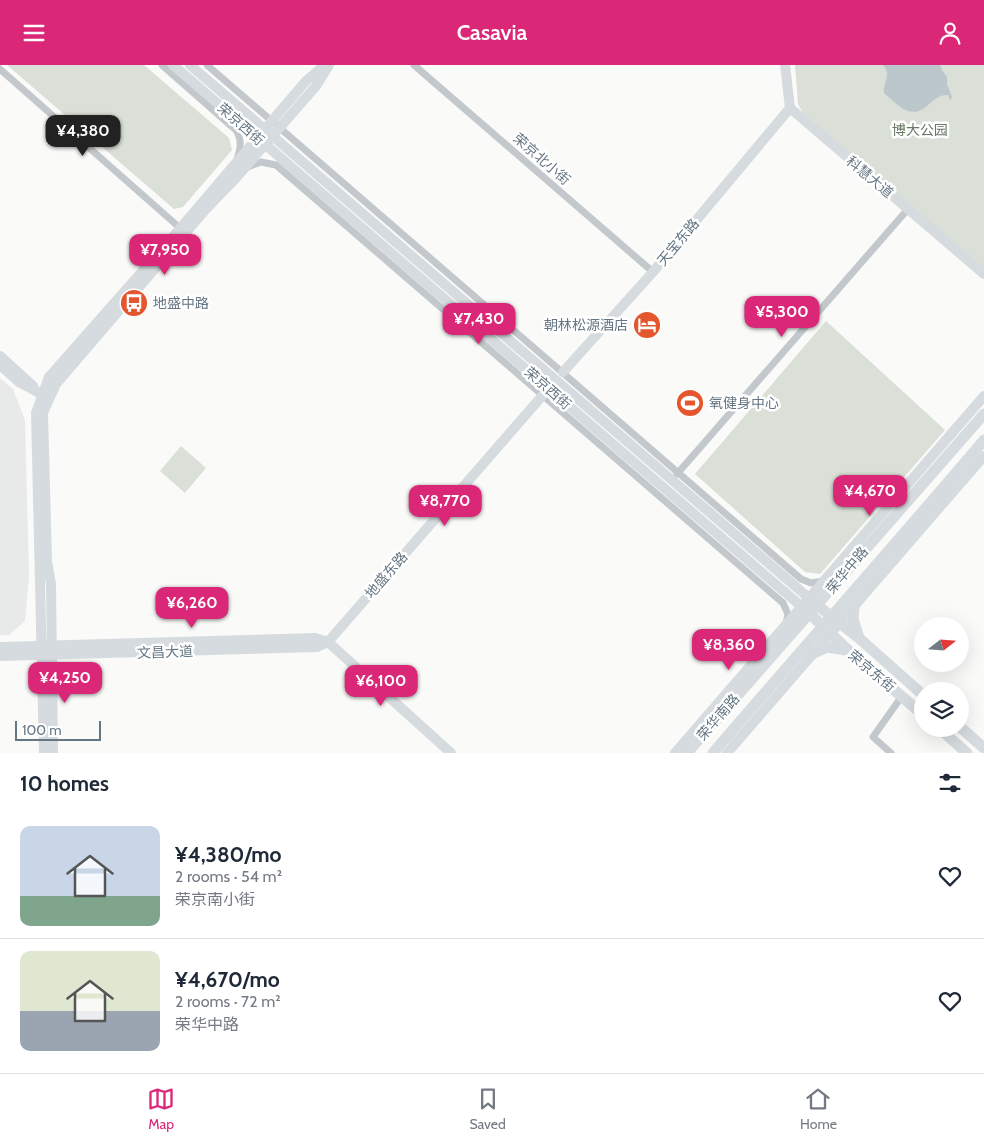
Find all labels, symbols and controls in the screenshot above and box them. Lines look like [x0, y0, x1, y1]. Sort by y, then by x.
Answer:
icon: menu [20, 19, 48, 47]
text: Casavia [457, 19, 527, 46]
icon: person [936, 19, 964, 47]
street label: 荣京西街 [214, 99, 268, 149]
pin: ¥4,380 [42, 114, 124, 157]
text: ¥4,380 [57, 121, 109, 140]
park label: 博大公园 [892, 121, 948, 139]
street label: 荣京北小街 [510, 129, 574, 189]
street label: 科慧大道 [843, 152, 897, 202]
street label: 天宝东路 [653, 215, 703, 269]
pin: ¥7,950 [124, 233, 206, 276]
text: ¥7,950 [140, 240, 190, 259]
bus stop icon: 地盛中路 [119, 288, 149, 318]
place label: 地盛中路 [153, 294, 209, 312]
pin: ¥5,300 [741, 295, 823, 338]
text: ¥5,300 [755, 302, 809, 321]
pin: ¥7,430 [438, 303, 520, 345]
text: ¥7,430 [454, 309, 504, 328]
hotel icon: 朝林松源酒店 [632, 310, 662, 340]
place label: 朝林松源酒店 [544, 316, 628, 334]
street label: 荣京西街 [521, 363, 575, 413]
sports icon: 氧健身中心 [675, 388, 705, 418]
place label: 氧健身中心 [709, 394, 779, 412]
pin: ¥4,670 [829, 475, 911, 517]
text: ¥4,670 [844, 481, 896, 500]
pin: ¥8,770 [404, 485, 486, 527]
text: ¥8,770 [420, 491, 470, 510]
street label: 荣华中路 [822, 543, 872, 597]
street label: 地盛东路 [361, 548, 411, 602]
pin: ¥6,260 [151, 587, 233, 629]
text: ¥6,260 [166, 593, 218, 612]
north arrow [914, 617, 969, 673]
map controls [914, 617, 969, 737]
pin: ¥8,360 [688, 629, 770, 671]
text: ¥8,360 [703, 635, 755, 654]
street label: 文昌大道 [137, 642, 193, 662]
street label: 荣京东街 [845, 646, 899, 696]
pin: ¥4,250 [24, 661, 106, 704]
pin: ¥6,100 [340, 665, 422, 707]
text: ¥4,250 [39, 668, 91, 687]
text: ¥6,100 [356, 671, 406, 690]
button: layers [914, 682, 969, 737]
street label: 荣华南路 [693, 690, 743, 744]
scale bar [15, 718, 101, 741]
text: 100 m [22, 721, 62, 739]
icon: filters [936, 769, 964, 797]
text: 10 homes [20, 771, 109, 796]
text: ¥4,380/mo [175, 842, 281, 867]
icon: home [60, 846, 120, 906]
icon: heart [936, 862, 964, 890]
text: 2 rooms · 54 m² [175, 867, 282, 886]
text: 荣京南小街 [175, 890, 255, 909]
text: ¥4,670/mo [175, 967, 280, 992]
icon: home [60, 971, 120, 1031]
icon: heart [936, 987, 964, 1015]
text: 2 rooms · 72 m² [175, 992, 280, 1011]
text: 荣华中路 [175, 1015, 239, 1034]
tab: Map [147, 1085, 175, 1133]
tab: Saved [469, 1085, 506, 1133]
tab: Home [800, 1085, 837, 1133]

